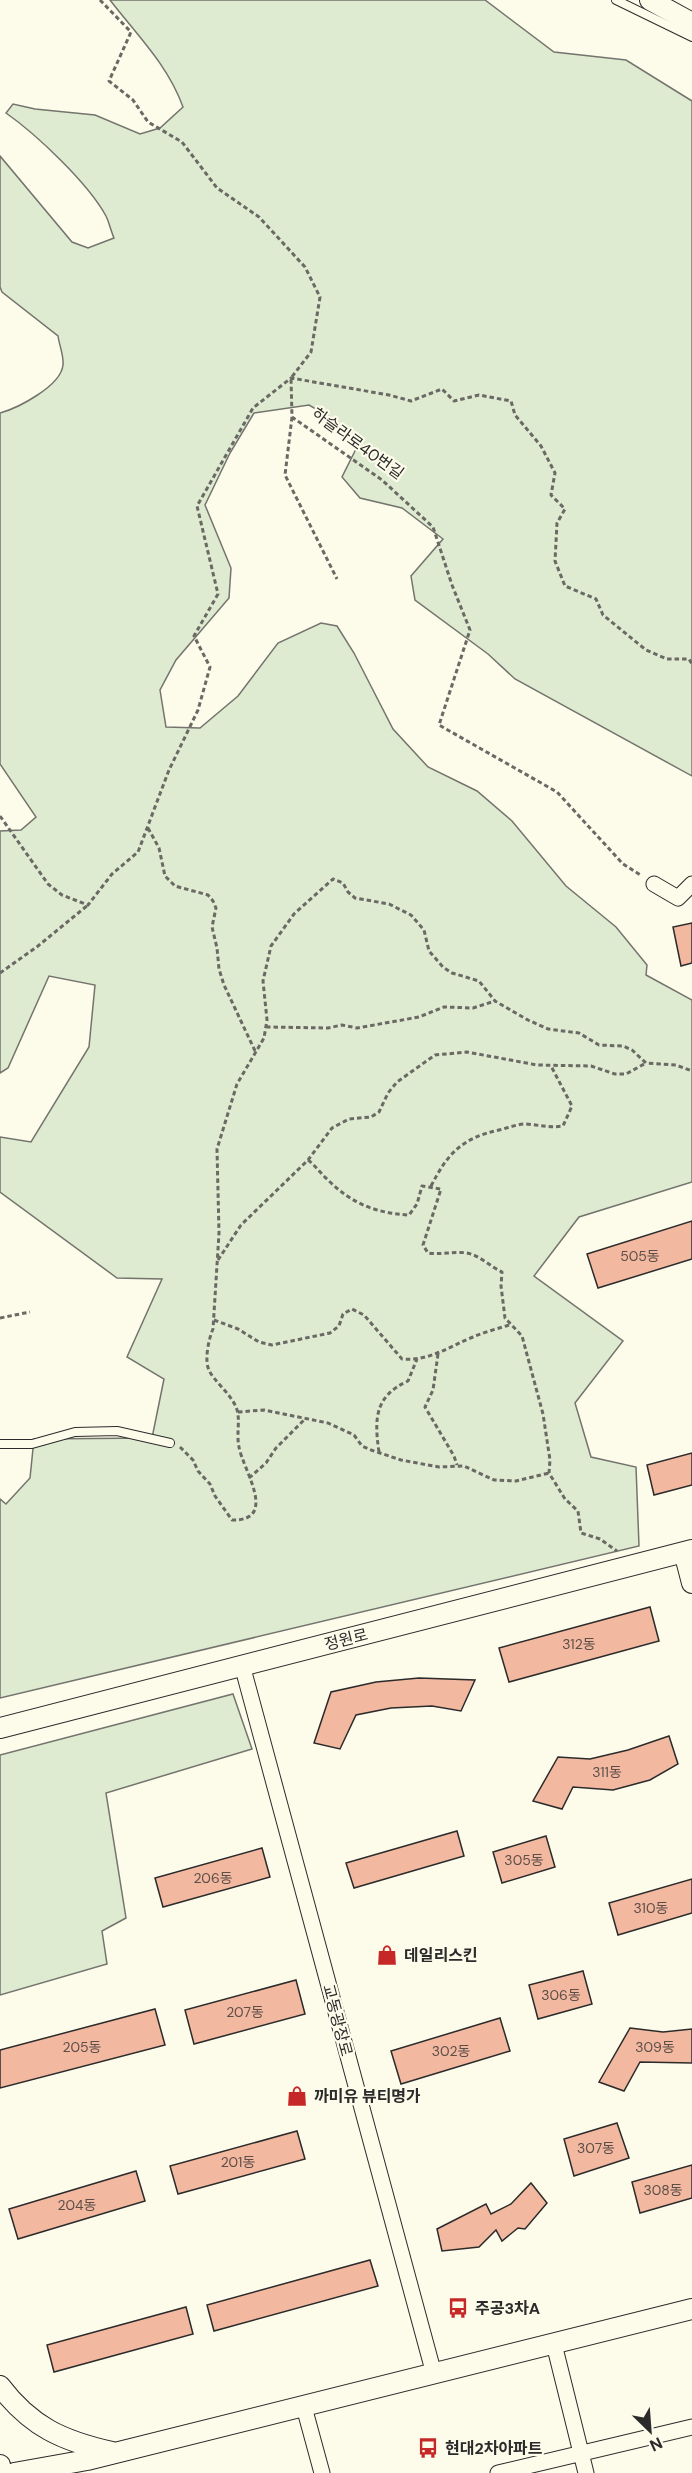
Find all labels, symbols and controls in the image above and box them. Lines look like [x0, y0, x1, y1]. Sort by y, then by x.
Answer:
street label: 하슬라로40번길 [307, 403, 408, 484]
house number: 505동 [620, 1247, 660, 1265]
street label: 정원로 [322, 1624, 370, 1655]
house number: 312동 [562, 1635, 596, 1653]
house number: 311동 [592, 1763, 622, 1781]
house number: 305동 [504, 1851, 544, 1869]
house number: 206동 [193, 1869, 233, 1887]
house number: 310동 [634, 1899, 669, 1917]
shop icon: 데일리스킨 [375, 1943, 399, 1967]
place label: 데일리스킨 [404, 1945, 478, 1966]
street label: 교동광장로 [318, 1982, 357, 2059]
house number: 306동 [541, 1986, 581, 2004]
house number: 207동 [226, 2003, 264, 2021]
house number: 205동 [63, 2038, 102, 2056]
house number: 309동 [635, 2038, 675, 2056]
house number: 302동 [432, 2042, 470, 2060]
shop icon: 까미유 뷰티명가 [285, 2084, 309, 2108]
place label: 까미유 뷰티명가 [314, 2086, 421, 2107]
house number: 307동 [577, 2139, 615, 2157]
house number: 201동 [221, 2153, 255, 2171]
house number: 308동 [643, 2181, 683, 2199]
house number: 204동 [58, 2196, 97, 2214]
bus stop icon: 주공3차A [446, 2296, 470, 2320]
place label: 주공3차A [475, 2298, 540, 2319]
north arrow [620, 2401, 680, 2461]
text: N [646, 2432, 666, 2456]
bus stop icon: 현대2차아파트 [416, 2436, 440, 2460]
place label: 현대2차아파트 [445, 2438, 543, 2459]

